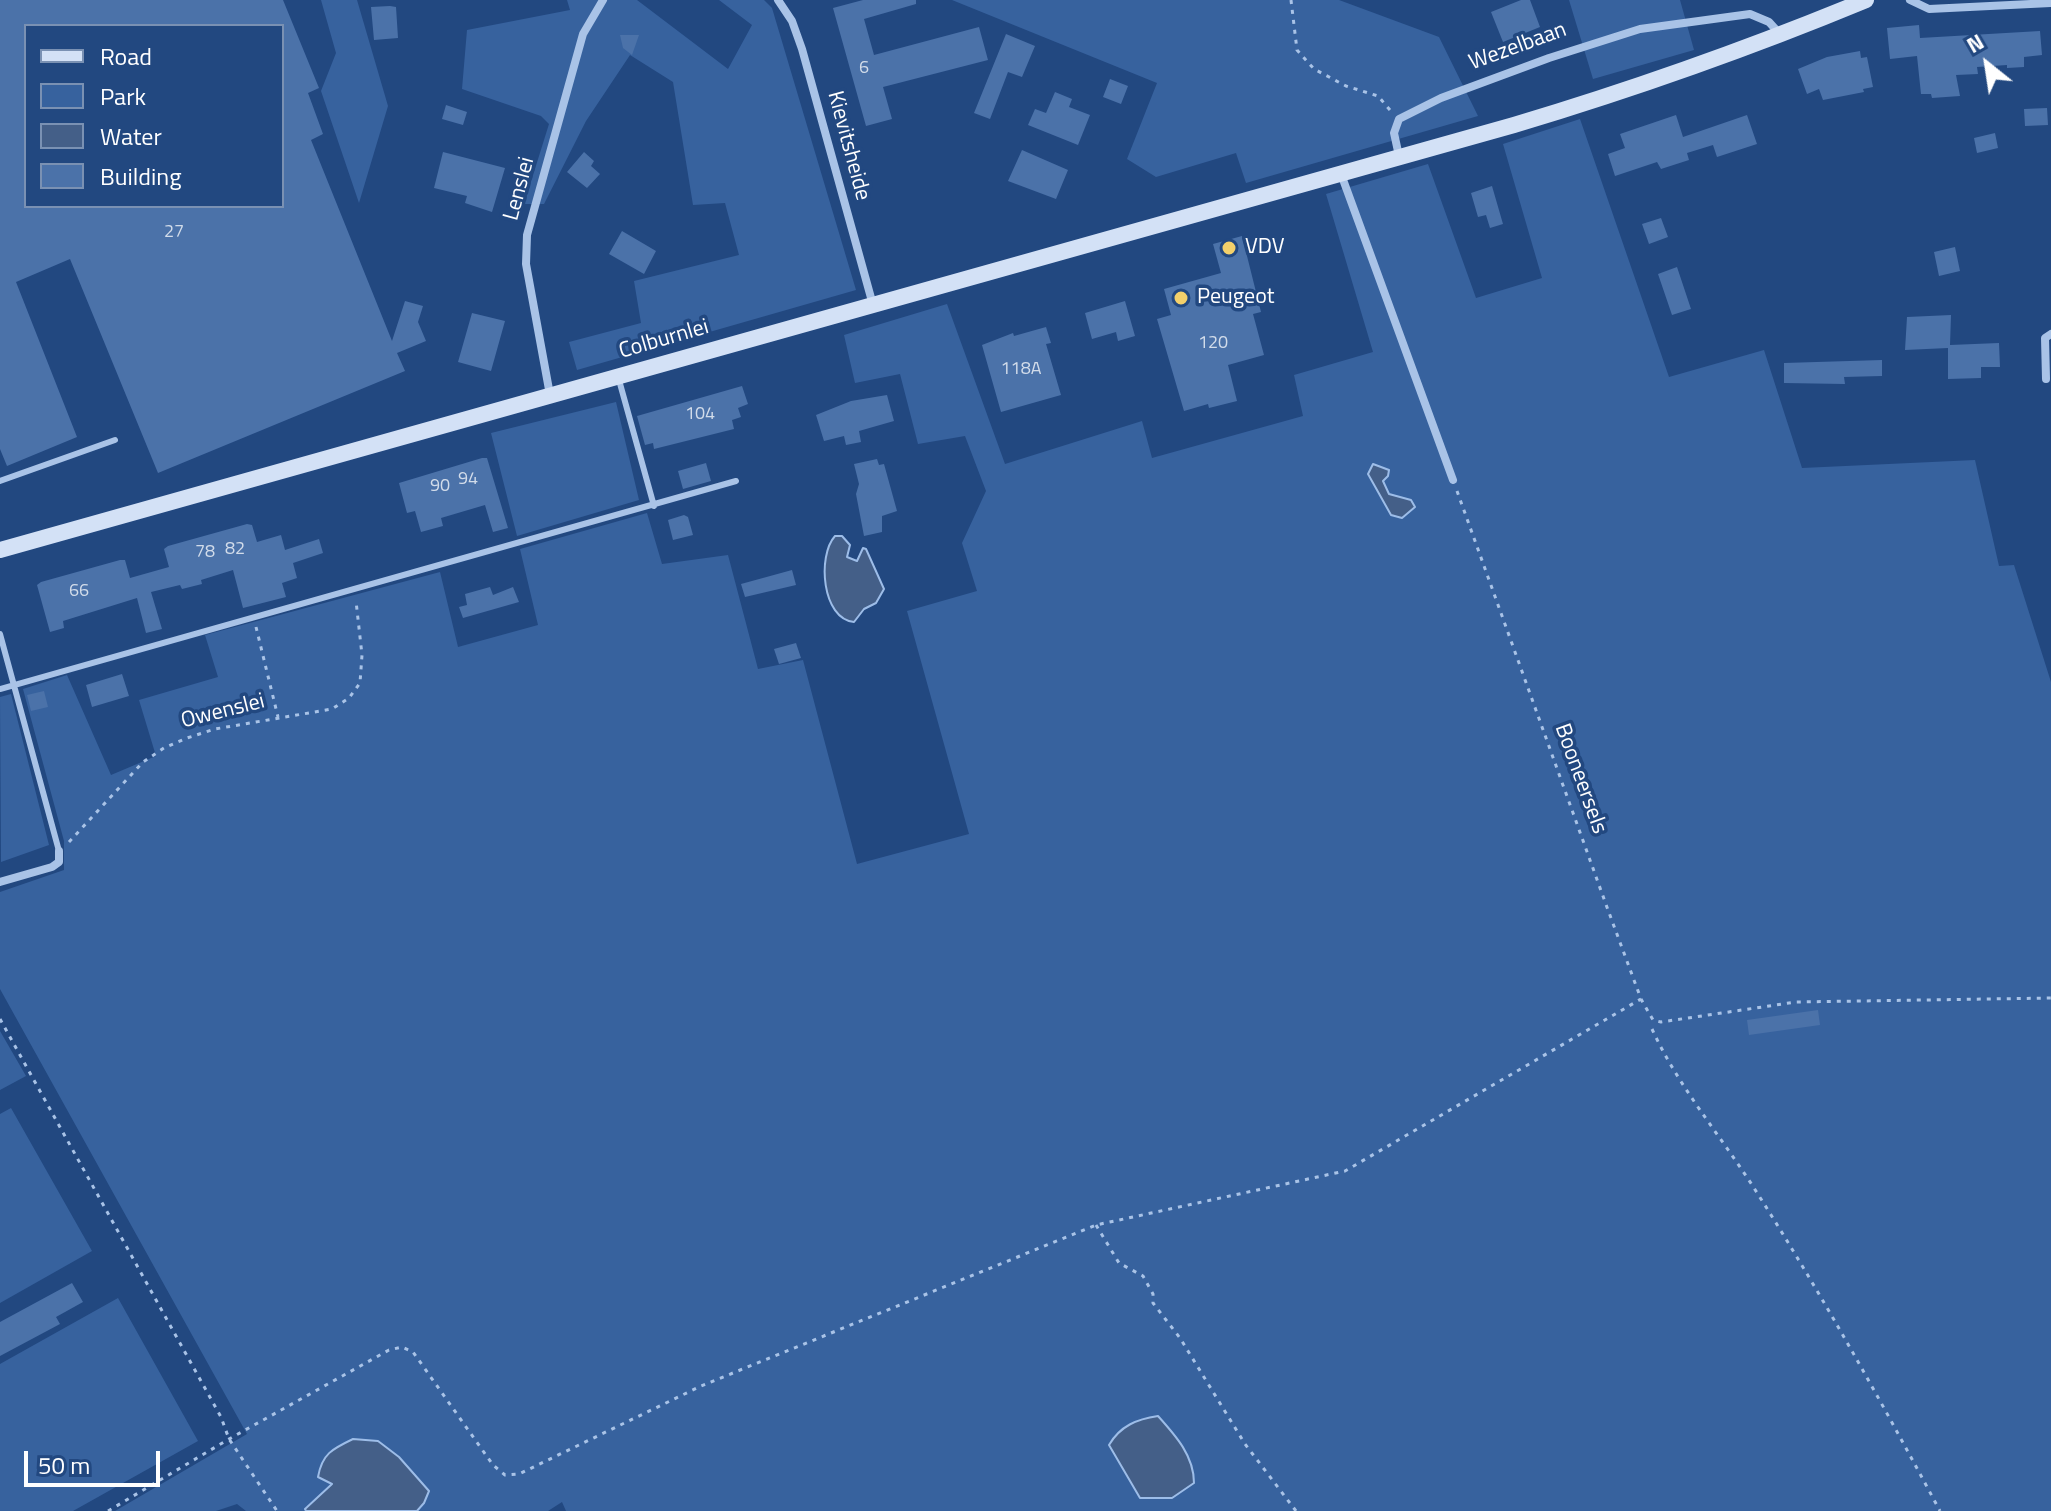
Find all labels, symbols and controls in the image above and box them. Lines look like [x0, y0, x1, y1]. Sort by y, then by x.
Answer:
street label: Wezelbaan [1466, 17, 1570, 77]
legend [24, 24, 284, 208]
north arrow [1947, 24, 2027, 104]
text: N [1960, 25, 1990, 62]
text: Road [100, 38, 152, 74]
house number: 6 [859, 58, 869, 80]
text: Park [100, 78, 146, 114]
street label: Kievitsheide [821, 88, 875, 204]
text: Water [100, 118, 162, 154]
street label: Lenslei [499, 154, 541, 224]
text: Building [100, 158, 182, 194]
house number: 27 [164, 222, 184, 244]
place label: VDV [1245, 235, 1285, 261]
marker: VDV [1220, 239, 1238, 257]
place label: Peugeot [1197, 285, 1274, 311]
marker: Peugeot [1172, 289, 1190, 307]
street label: Colburnlei [616, 315, 712, 365]
house number: 120 [1198, 333, 1228, 355]
house number: 118A [1001, 359, 1041, 381]
house number: 104 [685, 404, 715, 426]
house number: 94 [458, 469, 478, 491]
house number: 90 [430, 476, 450, 498]
house number: 82 [225, 539, 245, 561]
house number: 78 [195, 542, 215, 564]
house number: 66 [69, 581, 89, 603]
street label: Owenslei [178, 689, 268, 735]
street label: Booneersels [1548, 720, 1612, 838]
scale bar [28, 1435, 164, 1485]
text: 50 m [38, 1447, 90, 1483]

